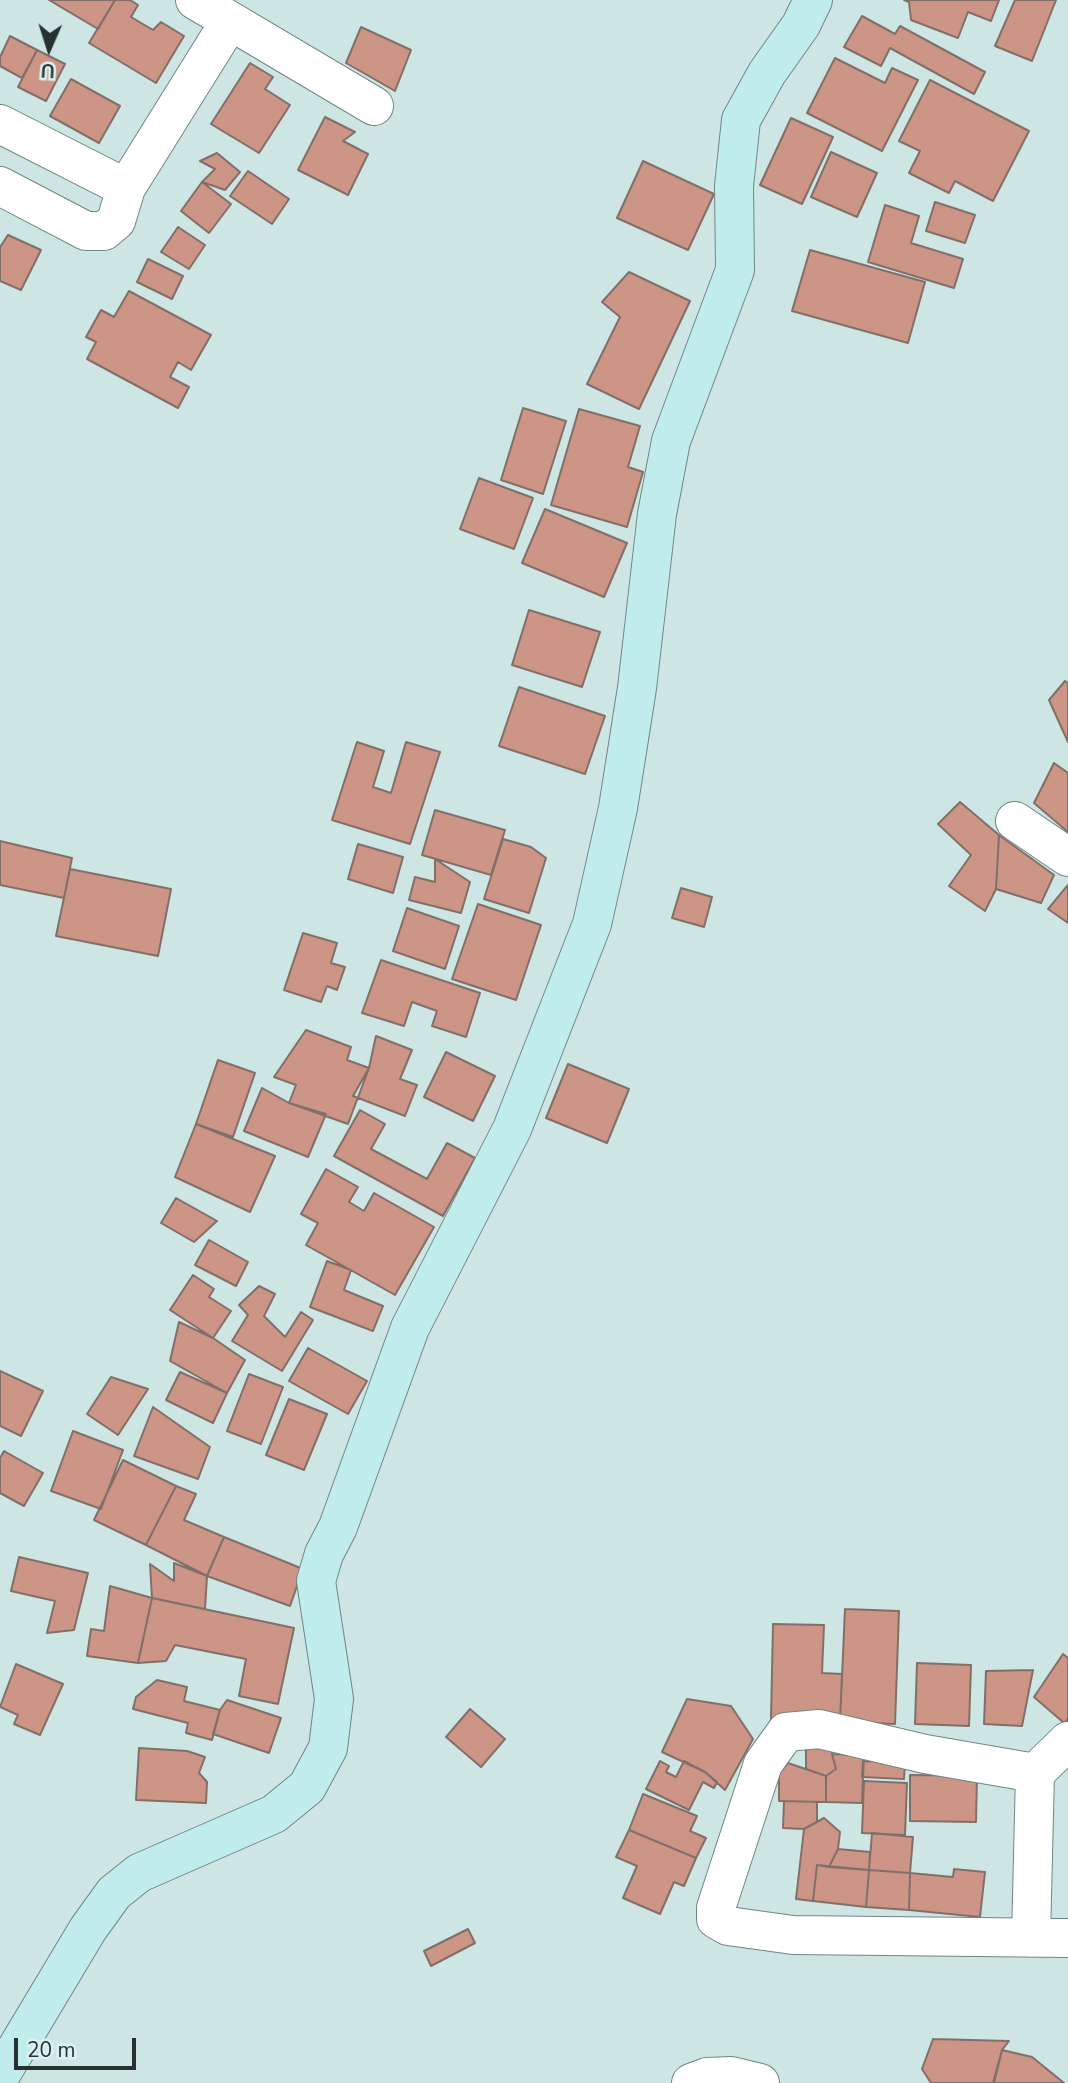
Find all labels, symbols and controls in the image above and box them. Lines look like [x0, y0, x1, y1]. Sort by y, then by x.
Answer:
north arrow [14, 14, 84, 84]
text: U [40, 57, 56, 83]
scale bar [18, 2024, 140, 2068]
text: 20 m [27, 2036, 76, 2064]

